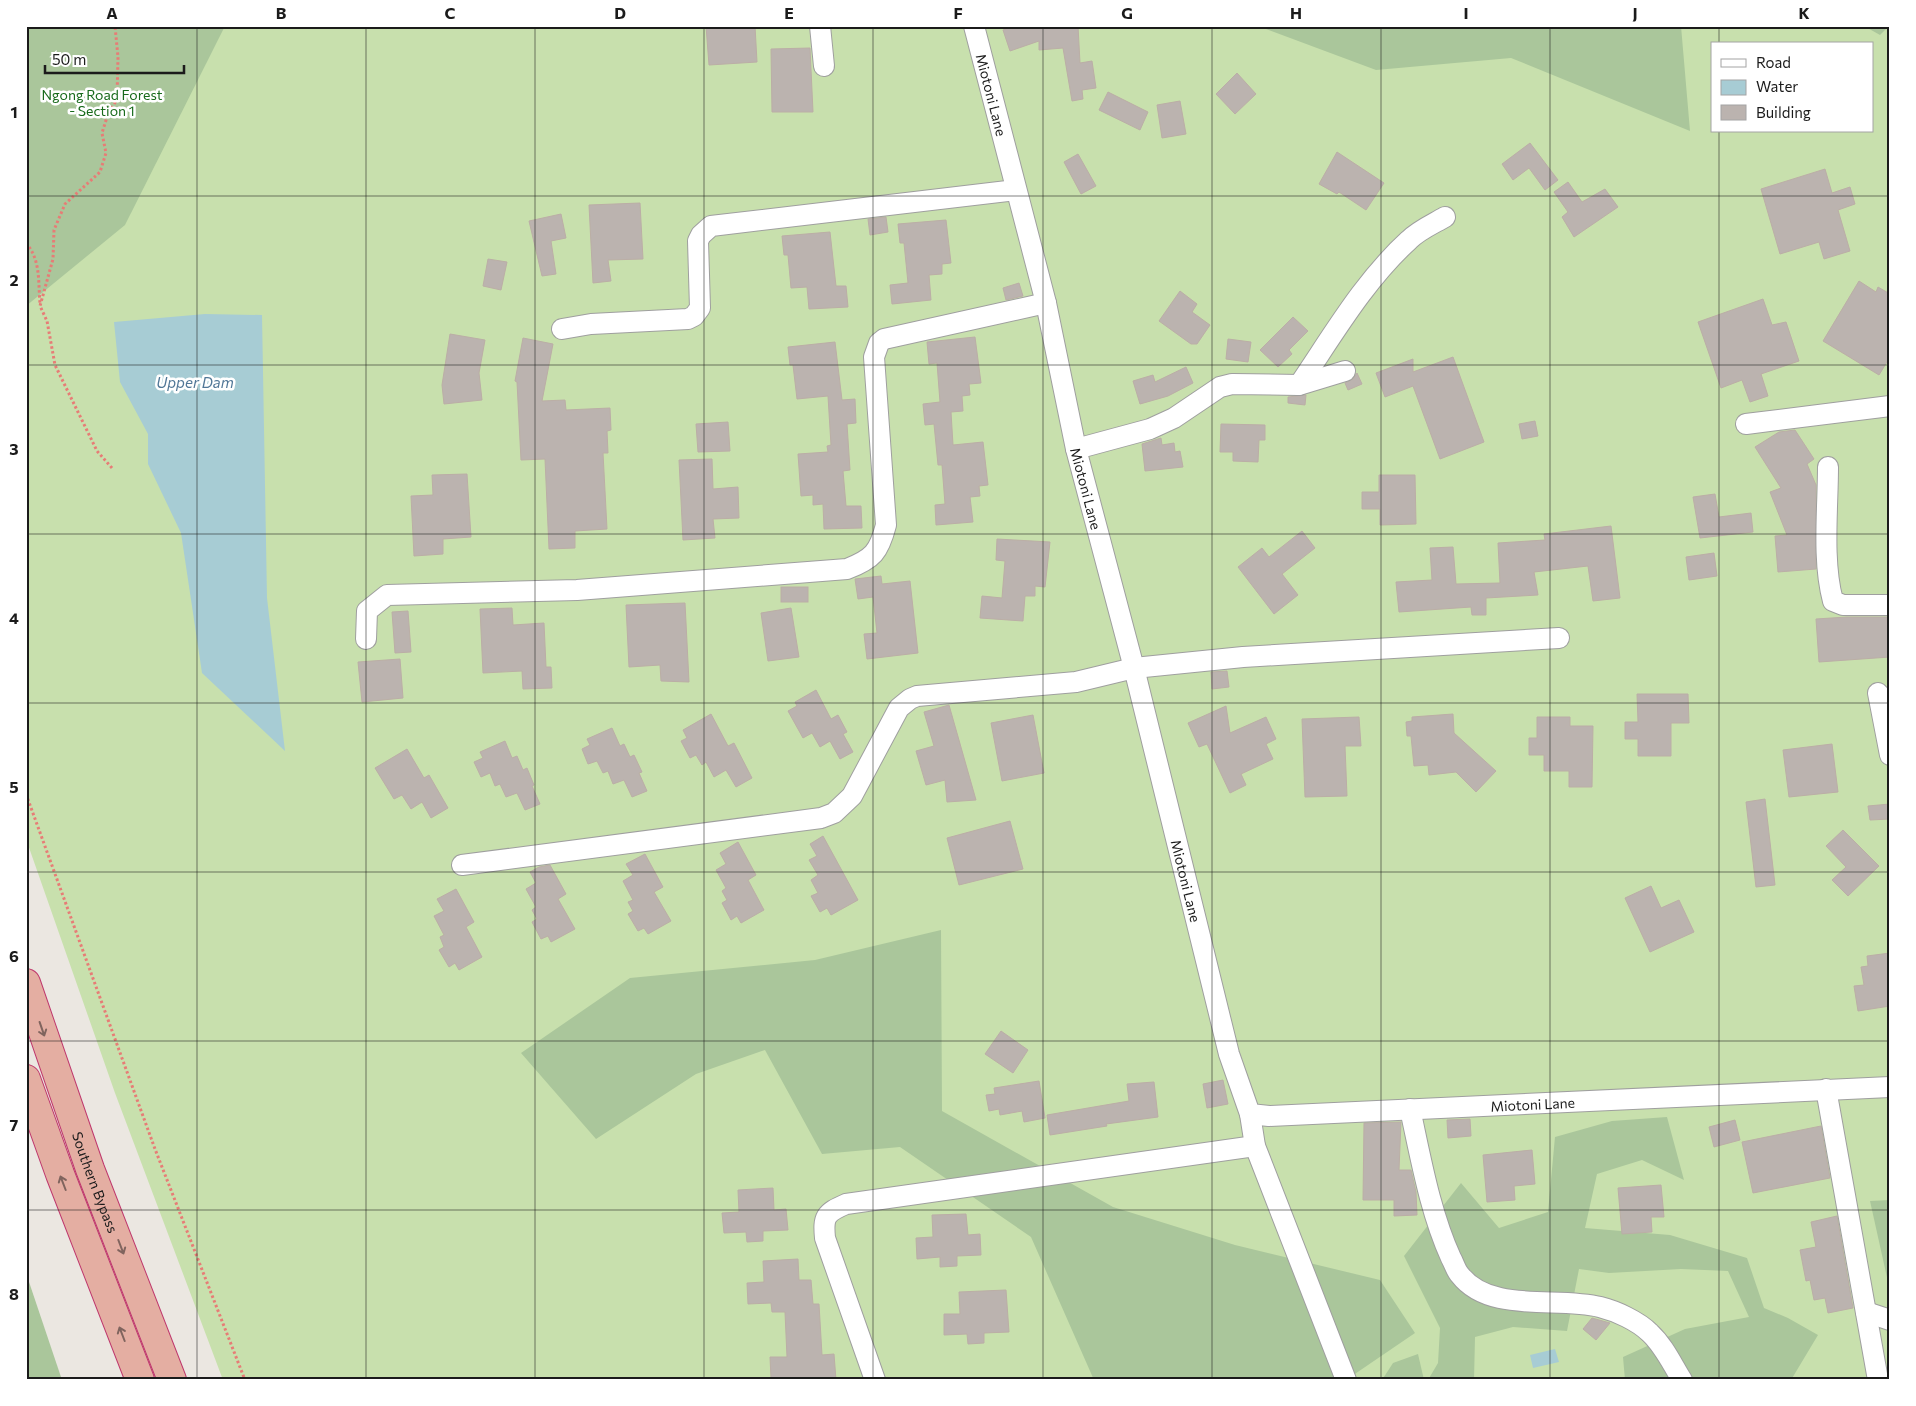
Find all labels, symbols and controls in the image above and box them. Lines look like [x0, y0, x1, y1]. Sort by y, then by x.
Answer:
text: A [106, 3, 118, 22]
text: B [276, 3, 287, 22]
text: C [445, 3, 456, 22]
text: D [614, 3, 626, 22]
text: E [784, 3, 794, 22]
text: F [953, 3, 963, 22]
text: G [1121, 3, 1133, 22]
text: H [1290, 3, 1302, 22]
text: I [1463, 3, 1469, 22]
text: J [1632, 3, 1638, 22]
text: K [1798, 3, 1810, 22]
scale bar [45, 42, 184, 74]
legend [1711, 42, 1874, 132]
text: 50 m [52, 50, 86, 68]
street label: Miotoni Lane [973, 52, 1011, 138]
text: Road [1756, 53, 1791, 71]
text: Water [1756, 77, 1798, 95]
park label: Ngong Road Forest - Section 1 [42, 86, 163, 119]
text: 1 [10, 102, 18, 121]
text: Building [1756, 103, 1811, 121]
text: 2 [9, 270, 19, 289]
water label: Upper Dam [156, 373, 234, 391]
text: 3 [9, 439, 19, 458]
street label: Miotoni Lane [1067, 445, 1105, 531]
text: 4 [9, 608, 19, 627]
text: 5 [9, 777, 19, 796]
street label: Miotoni Lane [1168, 838, 1205, 924]
text: 6 [9, 946, 19, 965]
one-way arrow [38, 1020, 47, 1036]
street label: Miotoni Lane [1490, 1093, 1575, 1114]
text: 7 [10, 1115, 19, 1134]
street label: Southern Bypass [69, 1129, 122, 1235]
one-way arrow [58, 1176, 68, 1191]
one-way arrow [117, 1239, 126, 1255]
text: 8 [9, 1284, 19, 1303]
one-way arrow [117, 1327, 126, 1342]

